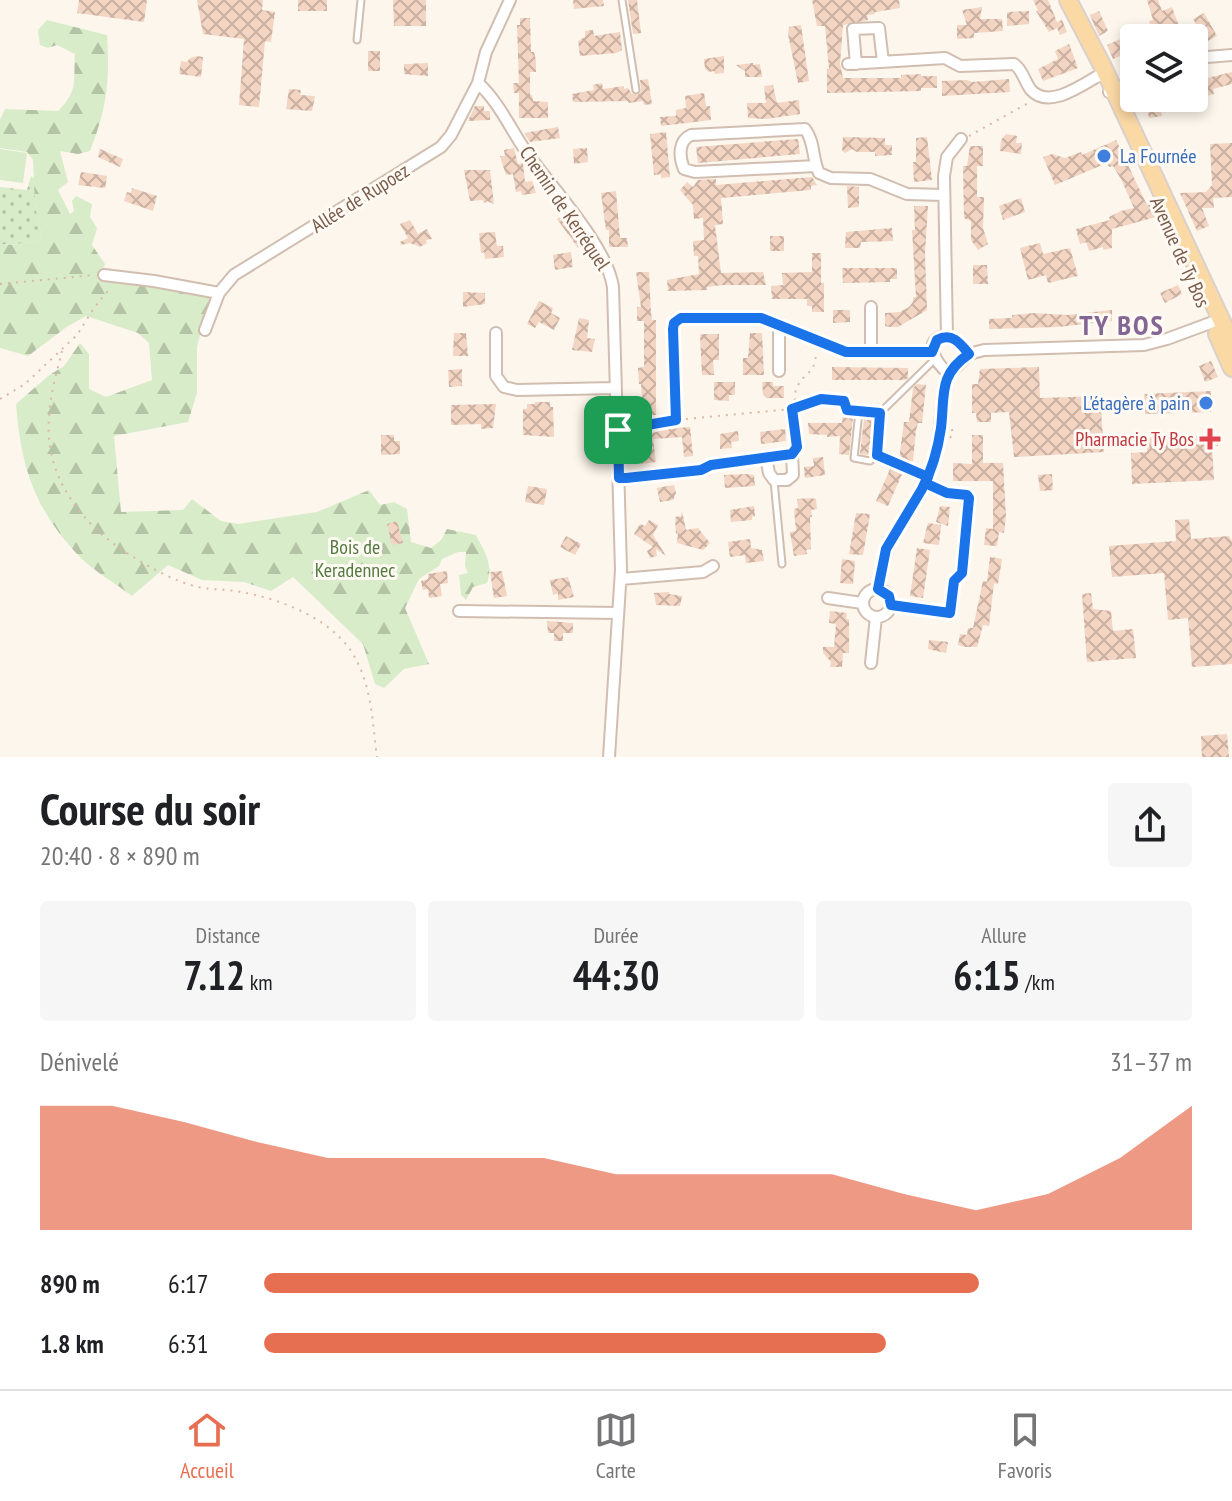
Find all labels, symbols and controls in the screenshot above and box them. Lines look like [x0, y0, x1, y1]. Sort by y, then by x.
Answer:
map controls [1120, 24, 1208, 112]
button: layers [1120, 24, 1208, 112]
street label: Chemin de Kerréquel [514, 141, 616, 275]
place label: La Fournée [1120, 143, 1196, 169]
marker: La Fournée [1095, 147, 1113, 165]
street label: Allée de Rupoez [306, 157, 414, 239]
street label: Avenue de Ty Bos [1144, 193, 1216, 312]
district label: TY BOS [1079, 306, 1165, 343]
place label: L'étagère à pain [1083, 390, 1190, 416]
marker: L'étagère à pain [1197, 394, 1215, 412]
pin [584, 396, 652, 464]
icon: arrive [596, 408, 640, 452]
place label: Pharmacie Ty Bos [1075, 426, 1194, 452]
marker: Pharmacie Ty Bos [1201, 430, 1219, 448]
park label: Bois de Keradennec [315, 534, 395, 583]
text: Course du soir [40, 780, 260, 837]
button: share [1108, 783, 1192, 867]
text: 20:40 · 8 × 890 m [40, 839, 200, 872]
text: Distance [196, 921, 260, 949]
text: Durée [593, 921, 639, 949]
text: Allure [981, 921, 1027, 949]
text: 7.12 [183, 949, 245, 1001]
text: 44:30 [573, 949, 659, 1001]
text: 6:15 [953, 949, 1021, 1001]
text: km [245, 968, 273, 996]
text: /km [1021, 968, 1055, 996]
text: Dénivelé [40, 1045, 119, 1078]
text: 31–37 m [1110, 1045, 1192, 1078]
text: 890 m [40, 1267, 100, 1300]
text: 6:17 [168, 1267, 208, 1300]
text: 1.8 km [40, 1327, 104, 1360]
text: 6:31 [168, 1327, 208, 1360]
tab: Accueil [180, 1408, 234, 1484]
tab: Carte [594, 1408, 638, 1484]
tab: Favoris [998, 1408, 1052, 1484]

